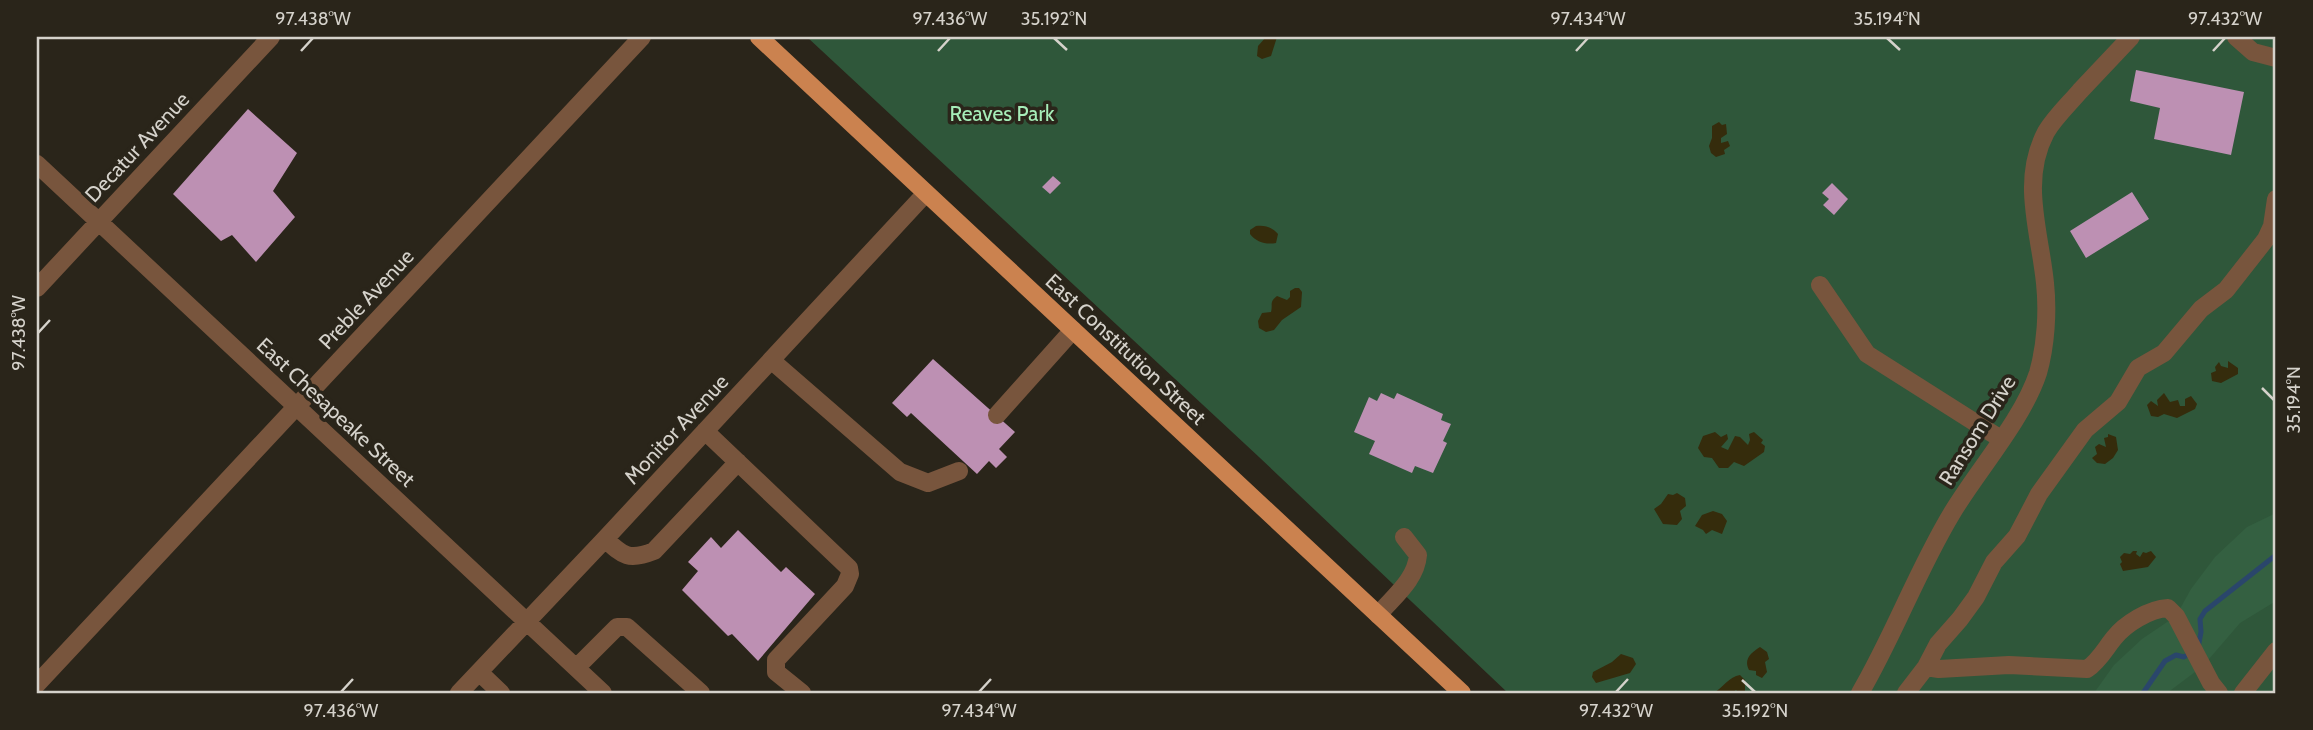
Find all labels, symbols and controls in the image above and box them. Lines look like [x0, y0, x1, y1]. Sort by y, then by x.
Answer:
text: 97.438°W [275, 8, 351, 30]
text: 97.436°W [913, 8, 987, 30]
text: 35.192°N [1021, 8, 1087, 30]
text: 97.434°W [1551, 8, 1625, 30]
text: 35.194°N [1853, 8, 1921, 30]
text: 97.432°W [2188, 8, 2262, 30]
street label: Decatur Avenue [80, 87, 194, 207]
park label: Reaves Park [950, 101, 1055, 126]
street label: Preble Avenue [313, 244, 419, 354]
street label: East Constitution Street [1041, 268, 1211, 430]
text: 97.438°W [8, 295, 30, 371]
street label: East Chesapeake Street [252, 332, 420, 492]
text: 35.194°N [2283, 366, 2305, 434]
street label: Monitor Avenue [619, 369, 733, 489]
street label: Ransom Drive [1933, 370, 2021, 490]
text: 97.436°W [304, 700, 378, 722]
text: 97.434°W [942, 700, 1016, 722]
text: 97.432°W [1579, 700, 1653, 722]
text: 35.192°N [1722, 700, 1788, 722]

